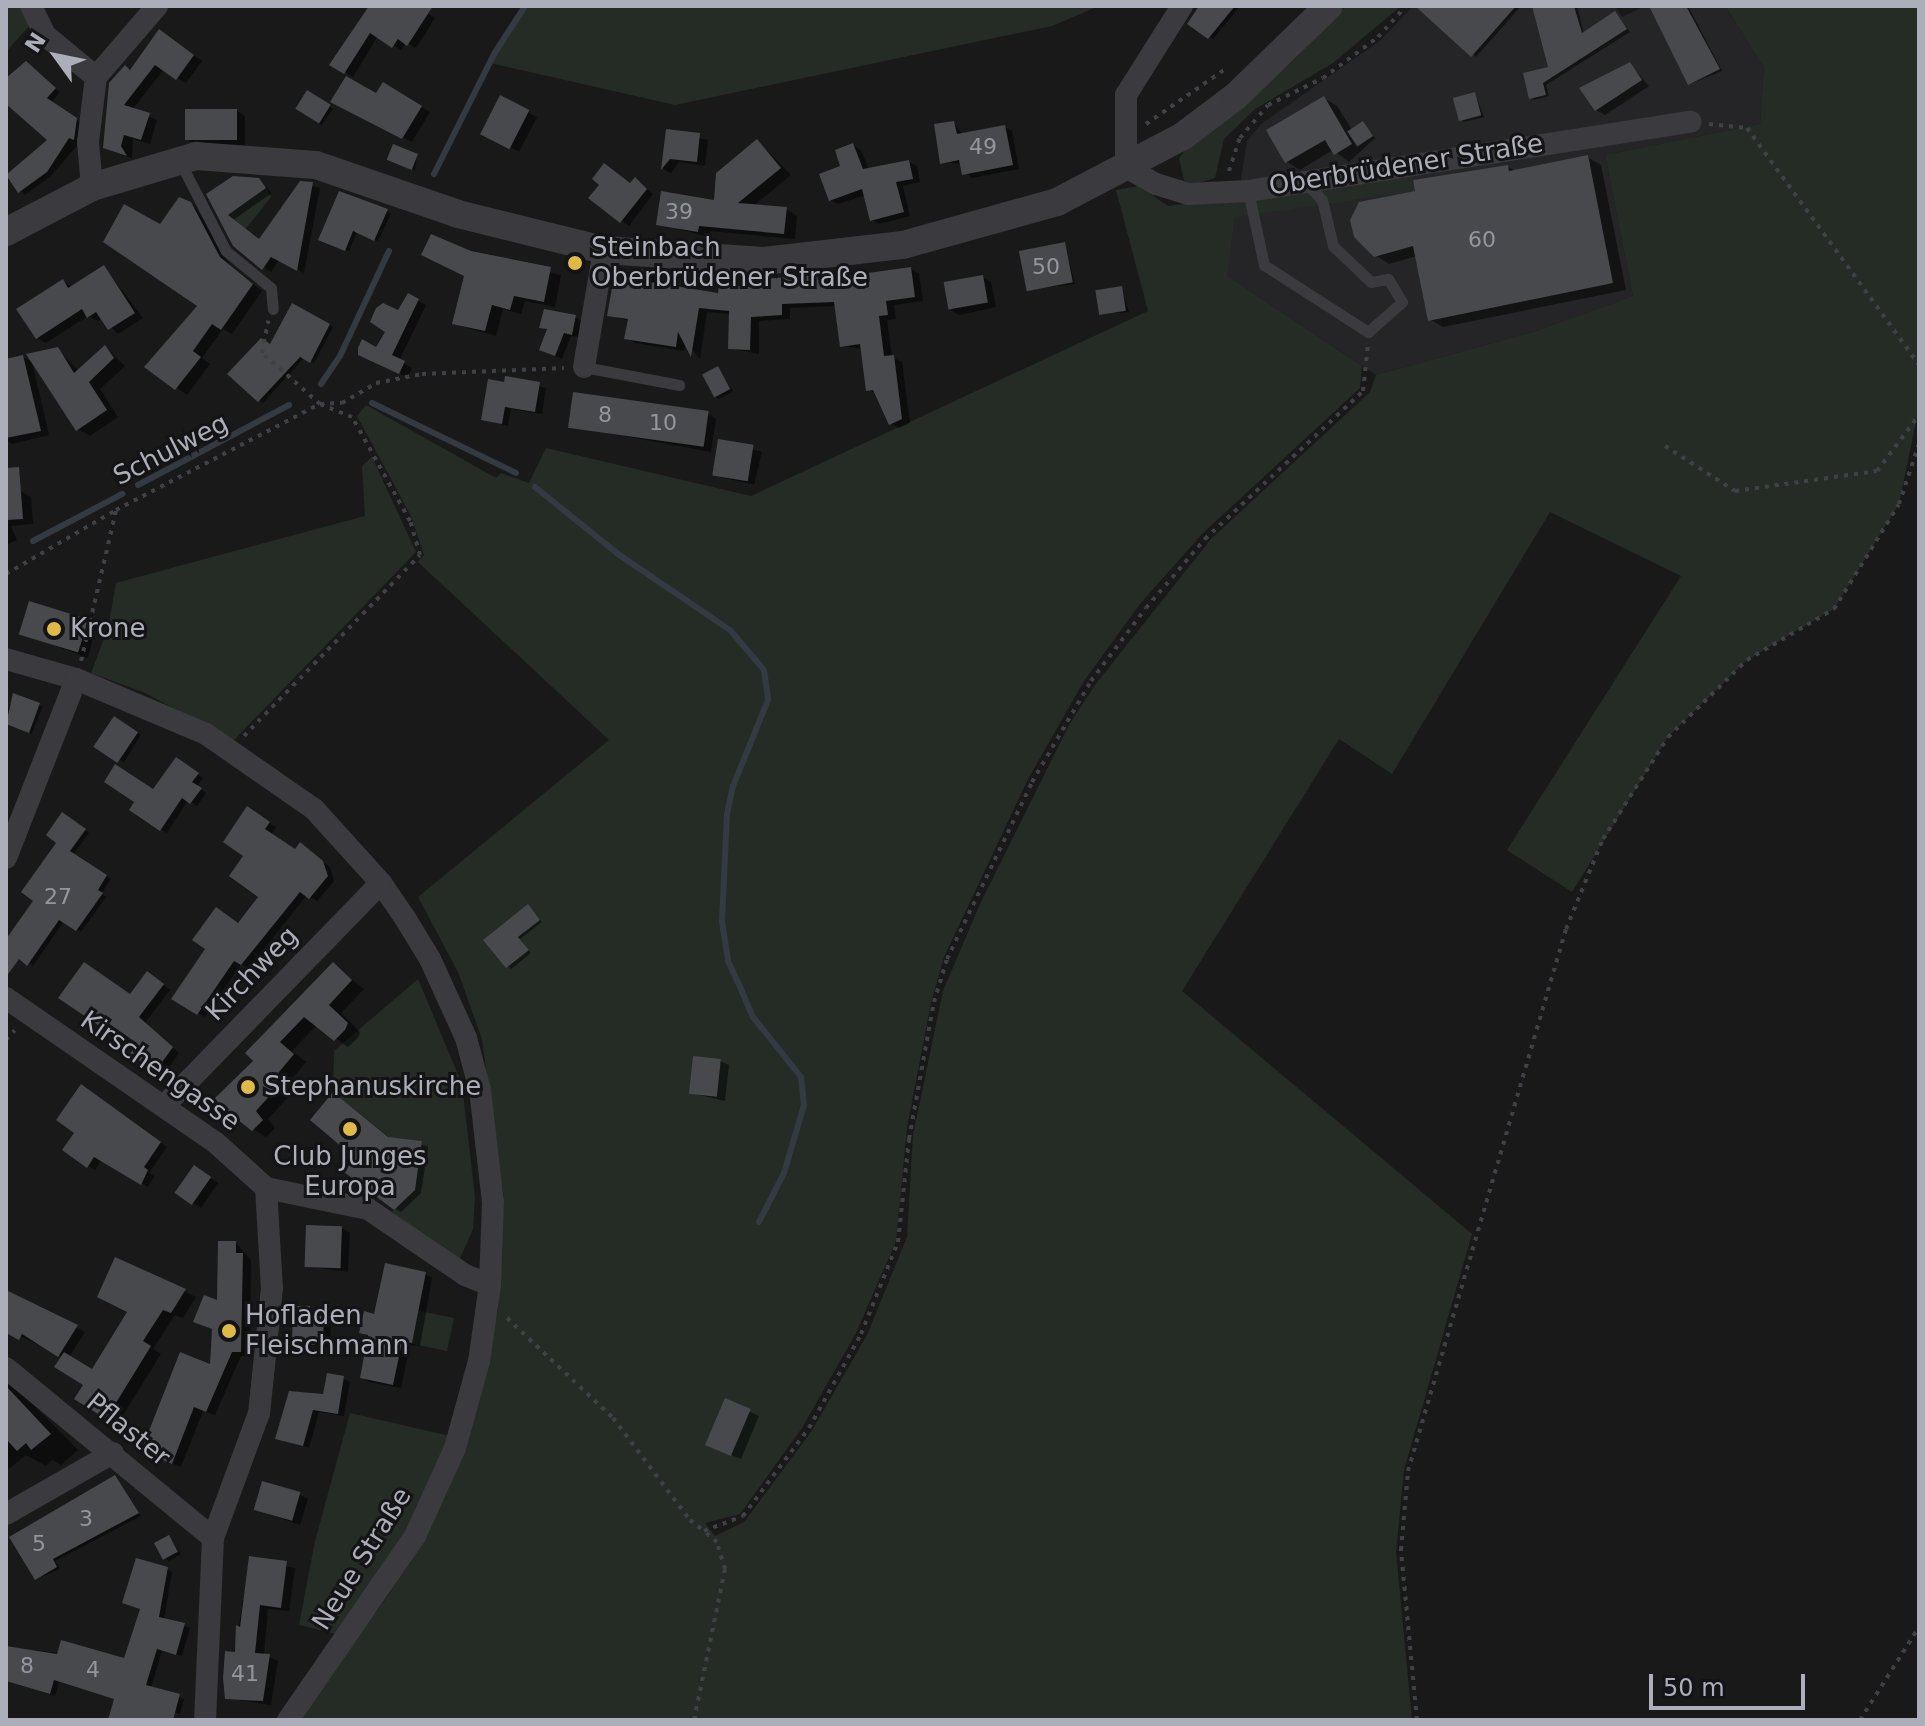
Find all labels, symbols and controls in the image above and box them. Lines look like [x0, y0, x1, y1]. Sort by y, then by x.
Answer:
north arrow [16, 16, 96, 96]
text: N [20, 28, 51, 57]
street label: Oberbrüdener Straße [1267, 128, 1545, 202]
house number: 49 [969, 134, 997, 160]
house number: 39 [665, 199, 693, 225]
house number: 60 [1468, 227, 1496, 253]
place label: Steinbach Oberbrüdener Straße [591, 232, 868, 294]
marker: Steinbach Oberbrüdener Straße [566, 254, 584, 272]
house number: 50 [1032, 254, 1060, 280]
house number: 8 [598, 402, 612, 428]
street label: Schulweg [108, 408, 234, 492]
house number: 10 [649, 410, 677, 436]
place label: Krone [70, 613, 146, 645]
marker: Krone [45, 620, 63, 638]
house number: 27 [44, 884, 72, 910]
street label: Kirchweg [199, 920, 305, 1028]
street label: Kirschengasse [74, 1005, 246, 1137]
place label: Stephanuskirche [264, 1071, 481, 1103]
marker: Stephanuskirche [239, 1078, 257, 1096]
marker: Club Junges Europa [341, 1120, 359, 1138]
place label: Club Junges Europa [273, 1141, 427, 1202]
place label: Hofladen Fleischmann [245, 1300, 409, 1362]
marker: Hofladen Fleischmann [220, 1322, 238, 1340]
street label: Pflaster [80, 1387, 176, 1473]
street label: Neue Straße [306, 1482, 418, 1636]
house number: 3 [79, 1506, 93, 1532]
house number: 5 [32, 1531, 46, 1557]
house number: 8 [20, 1653, 34, 1679]
house number: 4 [86, 1657, 100, 1683]
scale bar [1653, 1658, 1809, 1708]
house number: 41 [231, 1661, 259, 1687]
text: 50 m [1663, 1674, 1725, 1702]

